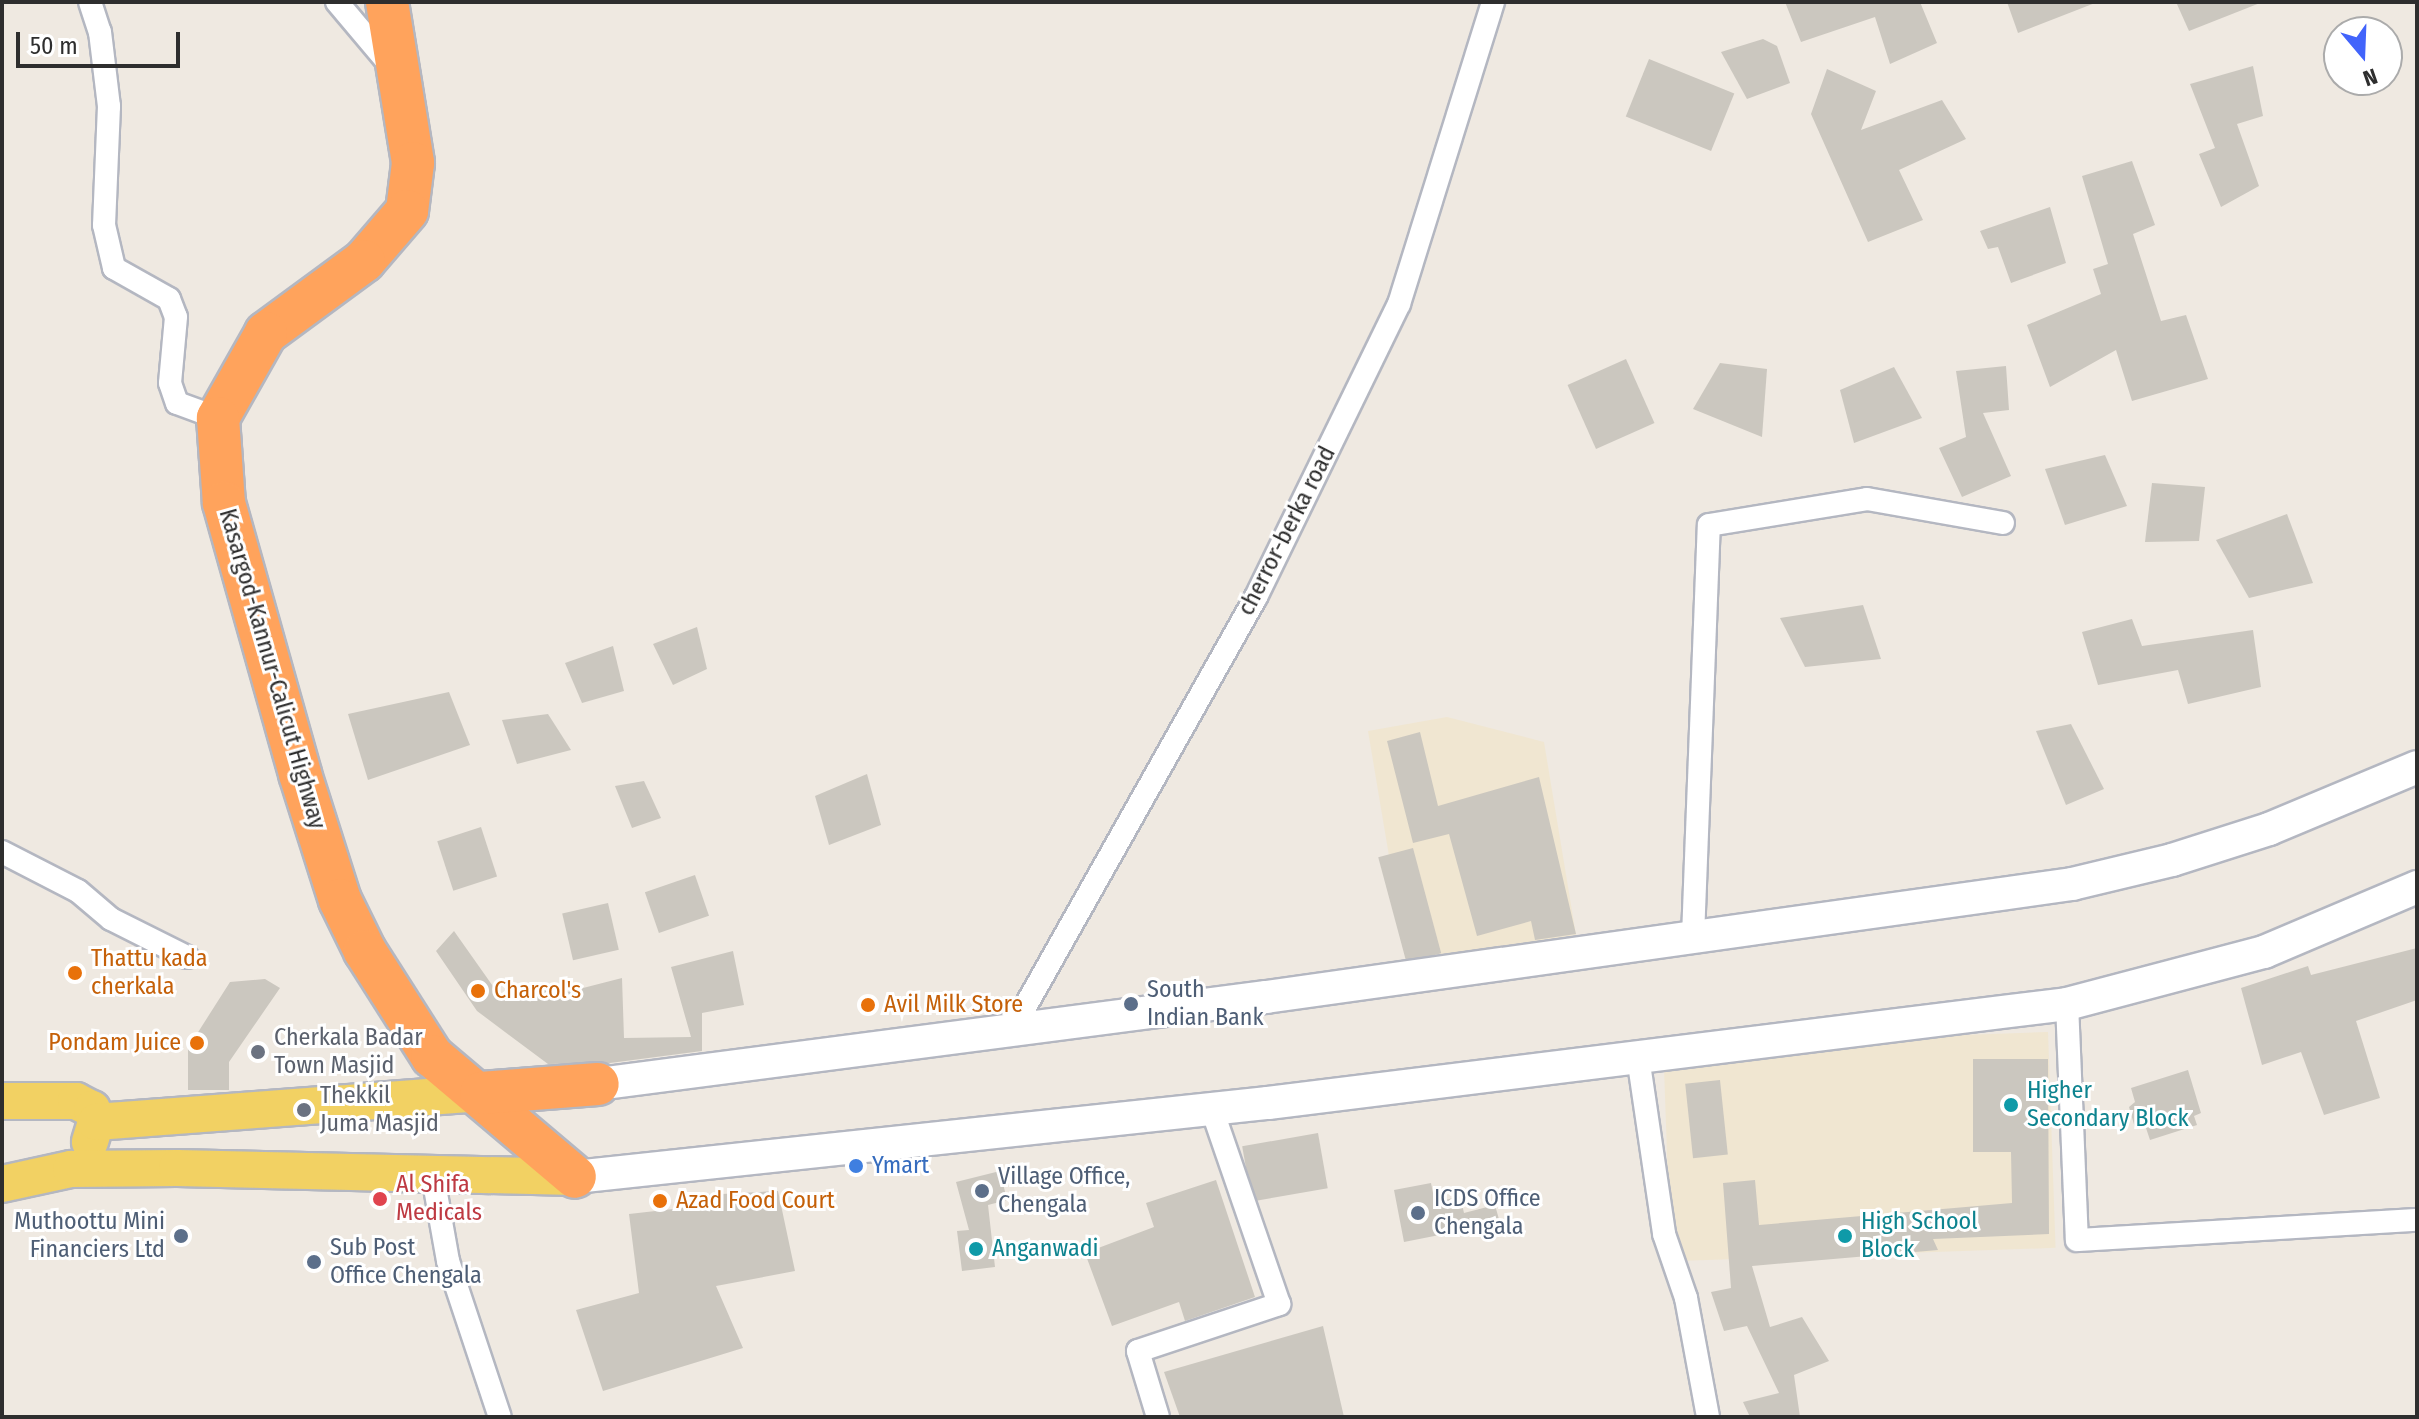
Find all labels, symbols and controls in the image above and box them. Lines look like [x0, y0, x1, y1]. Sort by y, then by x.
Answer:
scale bar [20, 16, 184, 66]
north arrow [2323, 16, 2403, 96]
text: 50 m [30, 32, 78, 60]
text: N [2360, 62, 2381, 92]
street label: cherror-berka road [1232, 442, 1342, 620]
street label: Kasargod-Kannur-Calicut Highway [212, 506, 332, 832]
place label: Thattu kada cherkala [91, 945, 208, 1001]
marker: Thattu kada cherkala [66, 964, 84, 982]
place label: South Indian Bank [1147, 976, 1264, 1032]
place label: Charcol's [494, 977, 581, 1005]
marker: Charcol's [469, 982, 487, 1000]
place label: Avil Milk Store [884, 991, 1023, 1019]
marker: South Indian Bank [1122, 995, 1140, 1013]
marker: Avil Milk Store [859, 996, 877, 1014]
place label: Cherkala Badar Town Masjid [274, 1024, 423, 1080]
place label: Pondam Juice [48, 1029, 181, 1057]
marker: Pondam Juice [188, 1034, 206, 1052]
marker: Cherkala Badar Town Masjid [249, 1043, 267, 1061]
place label: Higher Secondary Block [2027, 1077, 2189, 1133]
place label: Thekkil Juma Masjid [320, 1082, 439, 1138]
marker: Higher Secondary Block [2002, 1096, 2020, 1114]
marker: Thekkil Juma Masjid [295, 1101, 313, 1119]
place label: Ymart [872, 1152, 929, 1180]
marker: Ymart [847, 1157, 865, 1175]
place label: Village Office, Chengala [998, 1163, 1130, 1219]
place label: Al Shifa Medicals [396, 1171, 482, 1227]
marker: Village Office, Chengala [973, 1182, 991, 1200]
place label: ICDS Office Chengala [1434, 1185, 1541, 1241]
place label: Azad Food Court [676, 1187, 835, 1215]
marker: Al Shifa Medicals [371, 1190, 389, 1208]
marker: Azad Food Court [651, 1192, 669, 1210]
marker: ICDS Office Chengala [1409, 1204, 1427, 1222]
place label: Muthoottu Mini Financiers Ltd [14, 1208, 165, 1264]
place label: High School Block [1861, 1208, 1978, 1264]
marker: Muthoottu Mini Financiers Ltd [172, 1227, 190, 1245]
marker: High School Block [1836, 1227, 1854, 1245]
place label: Sub Post Office Chengala [330, 1234, 482, 1290]
place label: Anganwadi [992, 1235, 1099, 1263]
marker: Anganwadi [967, 1240, 985, 1258]
marker: Sub Post Office Chengala [305, 1253, 323, 1271]

